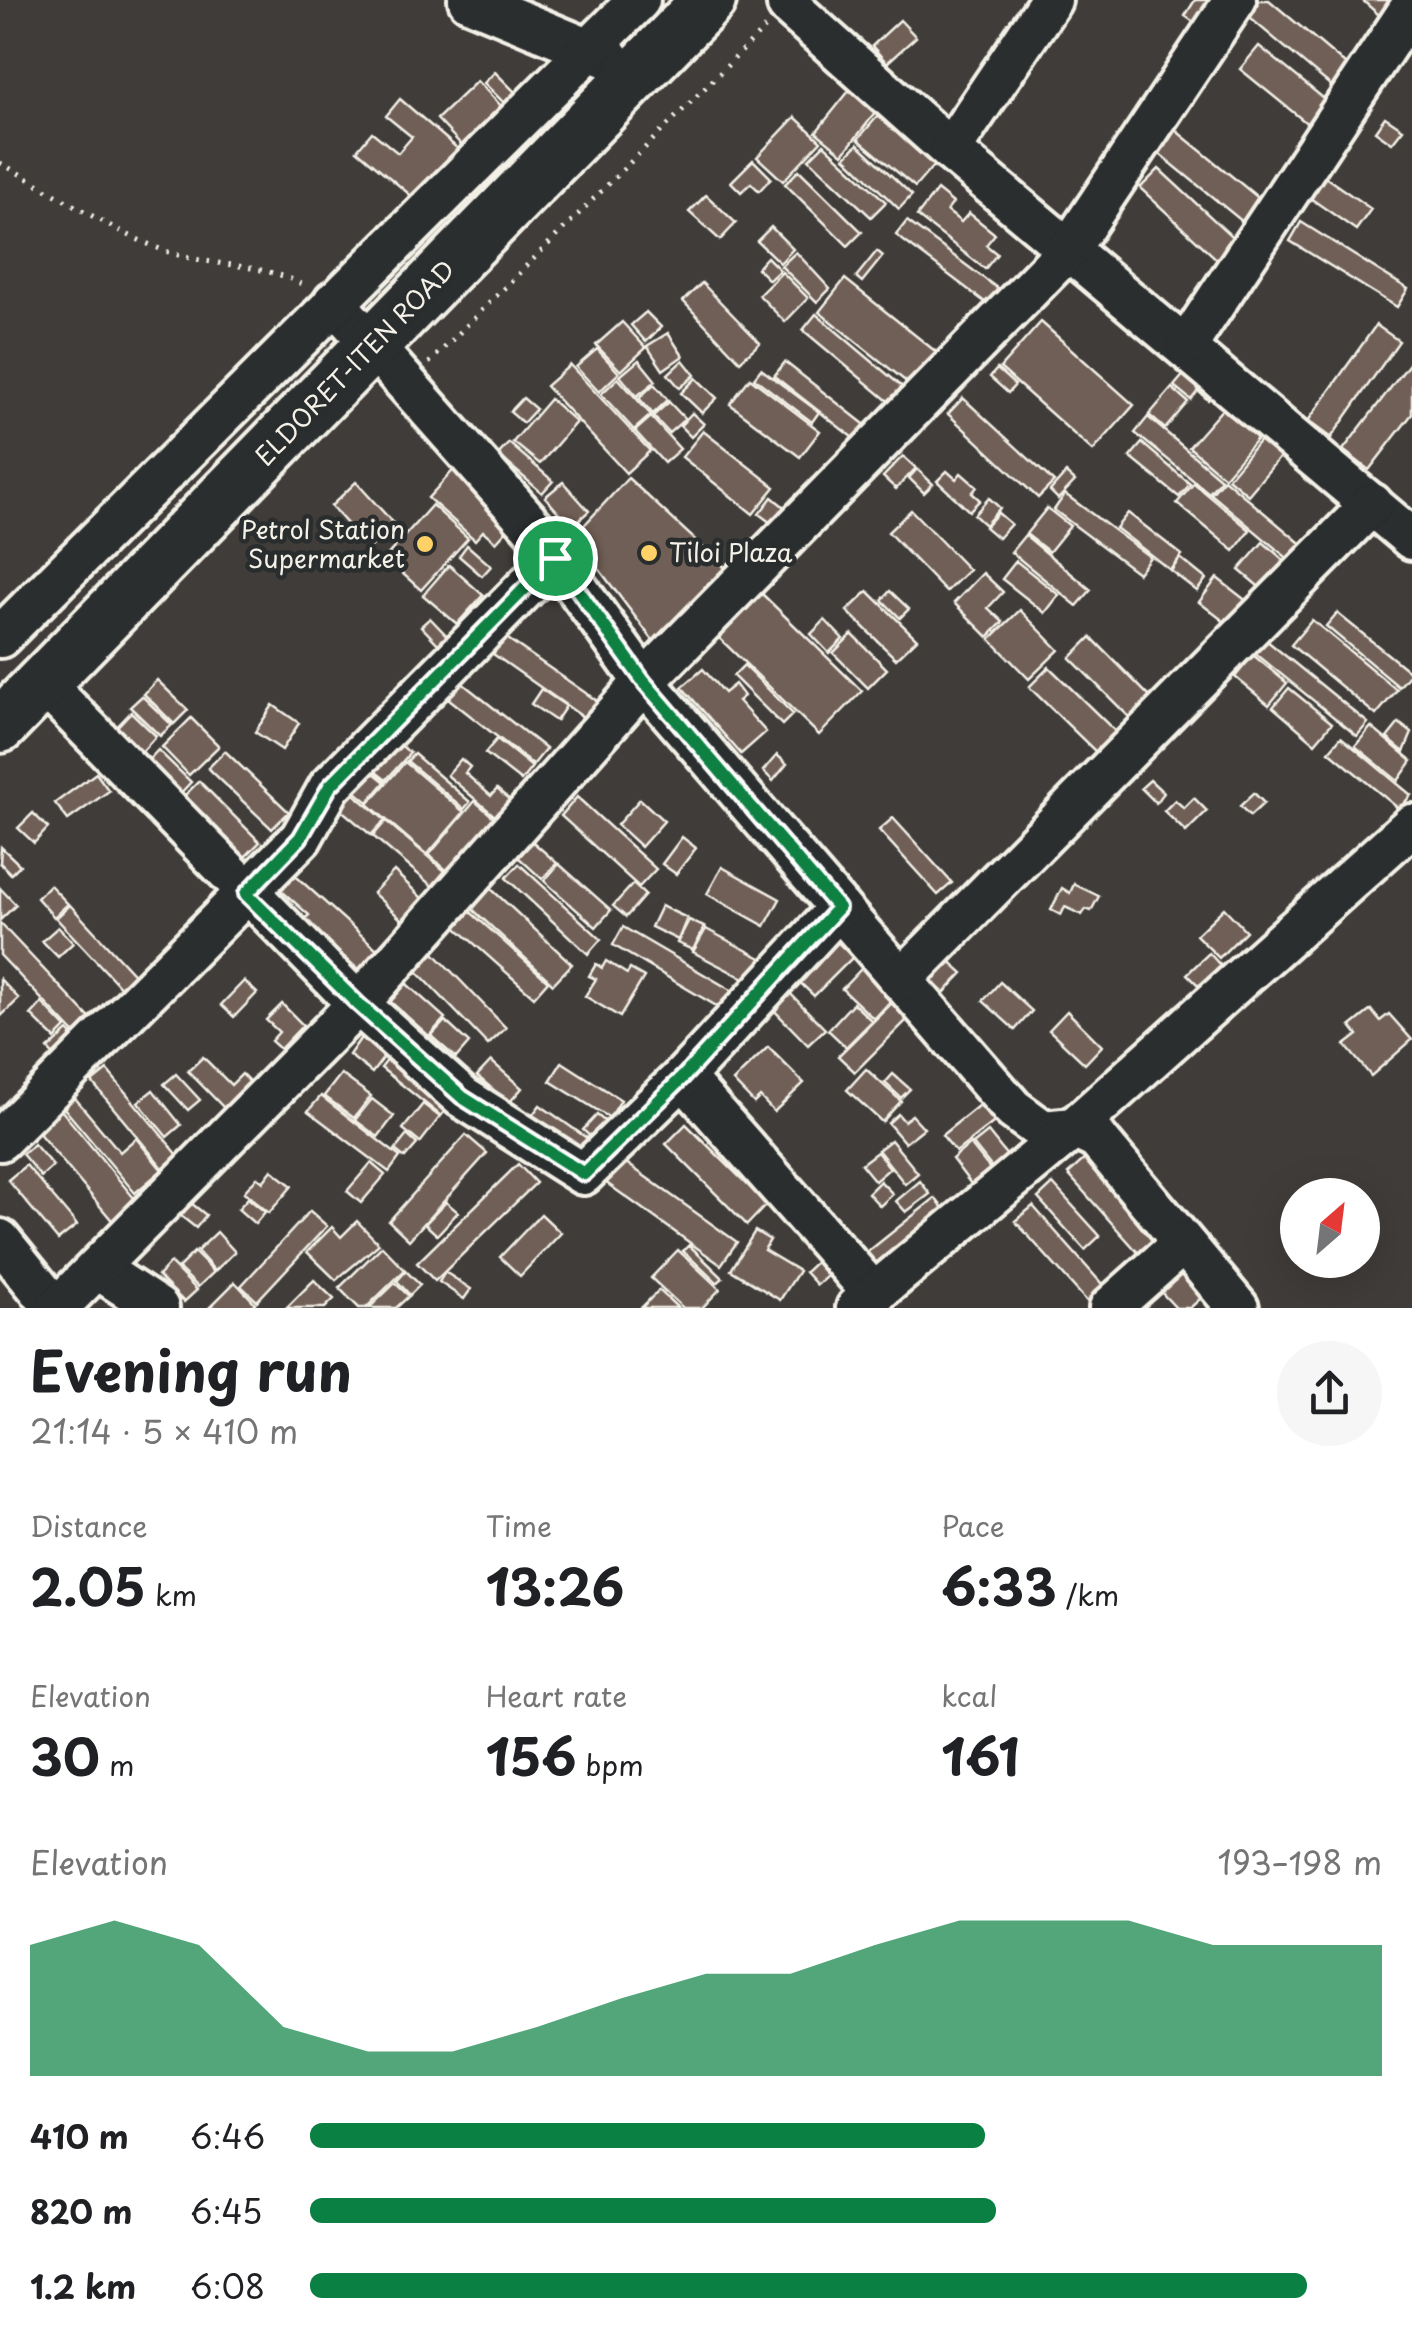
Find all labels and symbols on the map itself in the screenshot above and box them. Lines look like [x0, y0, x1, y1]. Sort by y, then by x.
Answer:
street label: ELDORET-ITEN ROAD [246, 251, 463, 474]
place label: Petrol Station Supermarket [241, 510, 405, 577]
pin [513, 516, 598, 601]
marker: Petrol Station Supermarket [414, 533, 436, 555]
place label: Tiloi Plaza [669, 533, 793, 571]
marker: Tiloi Plaza [638, 542, 660, 564]
north arrow [1280, 1178, 1380, 1278]

